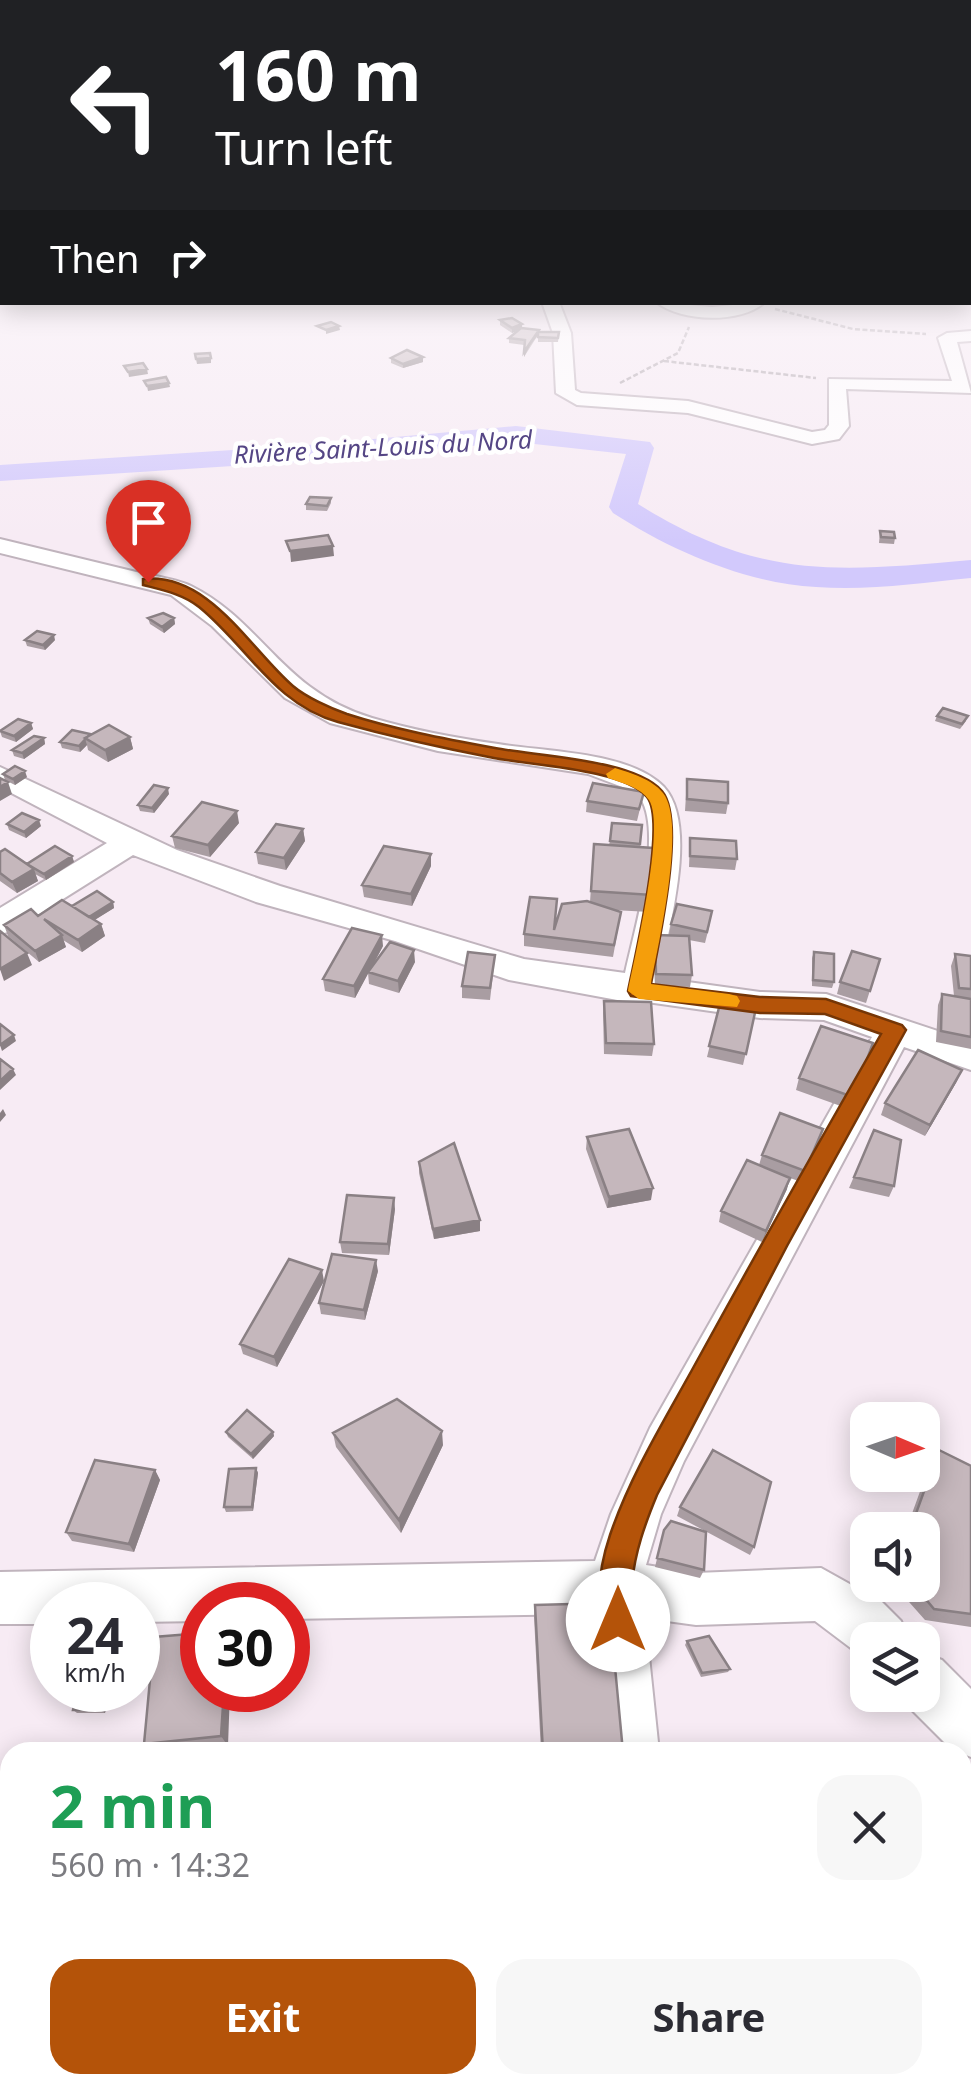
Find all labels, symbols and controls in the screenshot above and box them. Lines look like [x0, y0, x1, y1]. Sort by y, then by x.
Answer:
text: 160 m [215, 26, 422, 122]
icon: left [50, 40, 180, 170]
text: Turn left [215, 117, 392, 178]
icon: right [160, 230, 215, 285]
text: Then [50, 232, 140, 284]
water label: Rivière Saint-Louis du Nord [233, 421, 534, 471]
pin [106, 480, 191, 583]
icon: arrive [121, 495, 176, 550]
north arrow [850, 1402, 940, 1492]
map controls [850, 1402, 940, 1712]
button: sound [850, 1512, 940, 1602]
position arrow [566, 1568, 670, 1672]
speed limit sign: 30 [180, 1582, 310, 1712]
text: 24 [66, 1601, 124, 1669]
button: layers [850, 1622, 940, 1712]
text: km/h [64, 1655, 126, 1689]
text: 2 min [50, 1764, 215, 1846]
button: close [817, 1775, 922, 1880]
text: 560 m · 14:32 [50, 1843, 250, 1886]
button: Exit [50, 1959, 476, 2074]
button: Share [496, 1959, 922, 2074]

